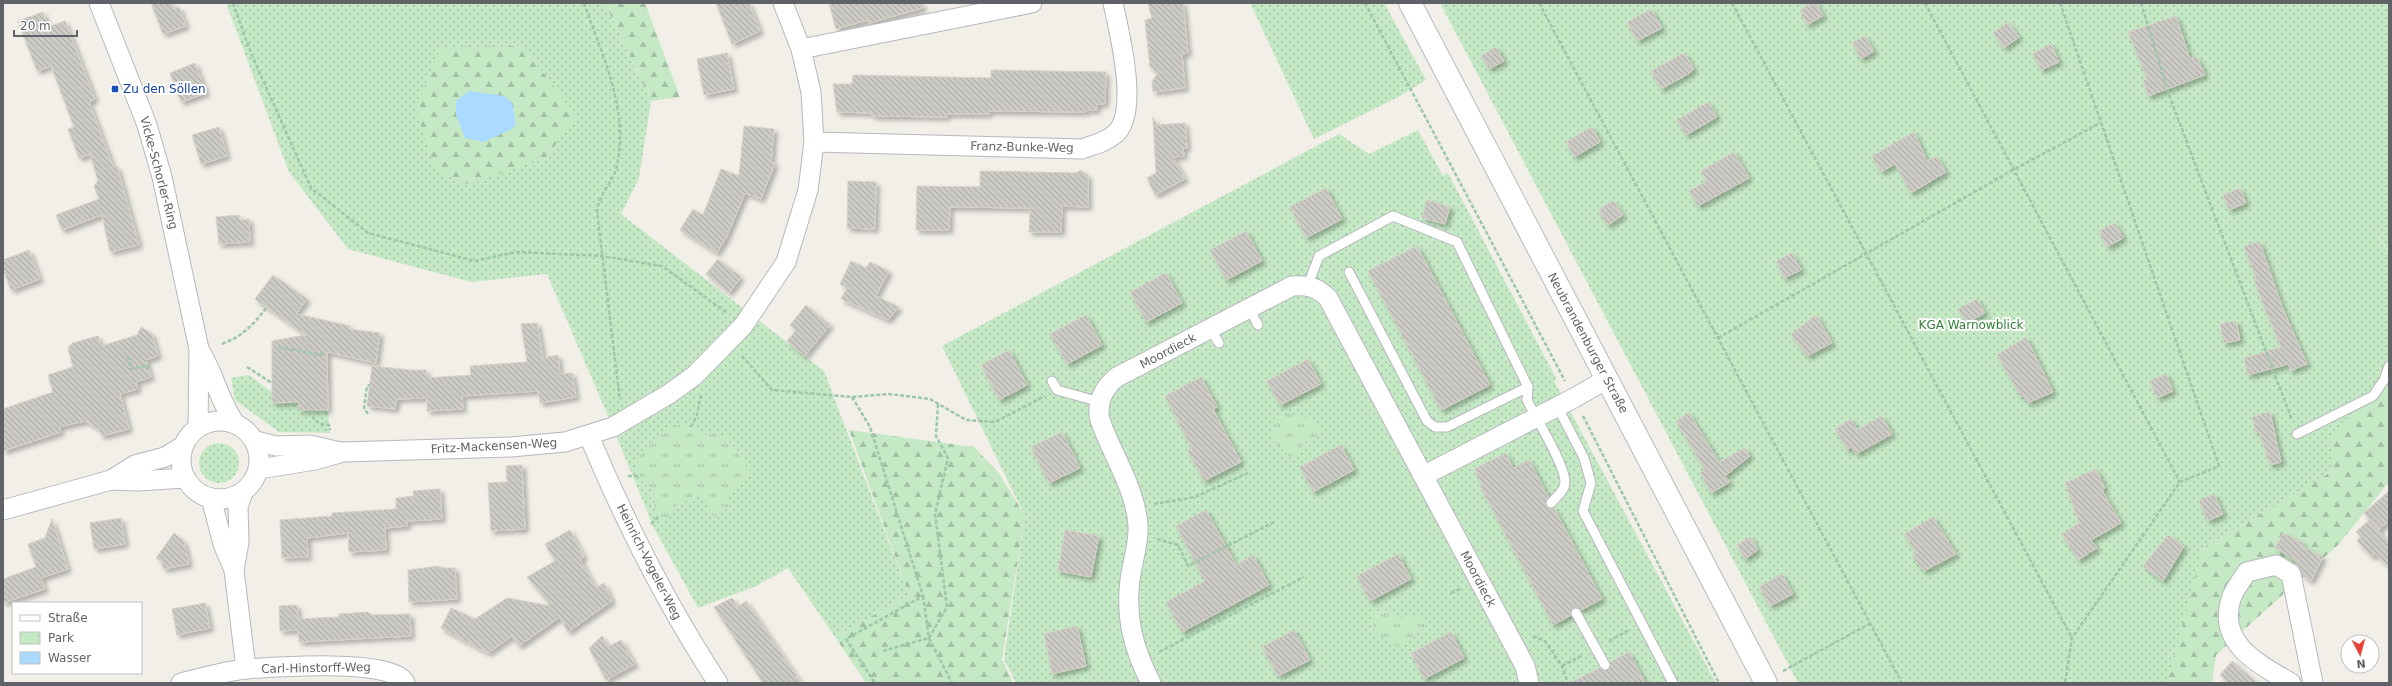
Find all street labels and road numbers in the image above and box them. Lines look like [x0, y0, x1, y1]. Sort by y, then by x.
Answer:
street label: Vicke-Schorler-Ring [137, 115, 181, 231]
street label: Franz-Bunke-Weg [970, 139, 1074, 155]
street label: Neubrandenburger Straße [1545, 270, 1631, 416]
street label: Moordieck [1138, 330, 1199, 372]
street label: Fritz-Mackensen-Weg [430, 436, 558, 456]
street label: Heinrich-Vogeler-Weg [614, 502, 684, 622]
street label: Moordieck [1457, 549, 1499, 610]
street label: Carl-Hinstorff-Weg [261, 660, 371, 676]

